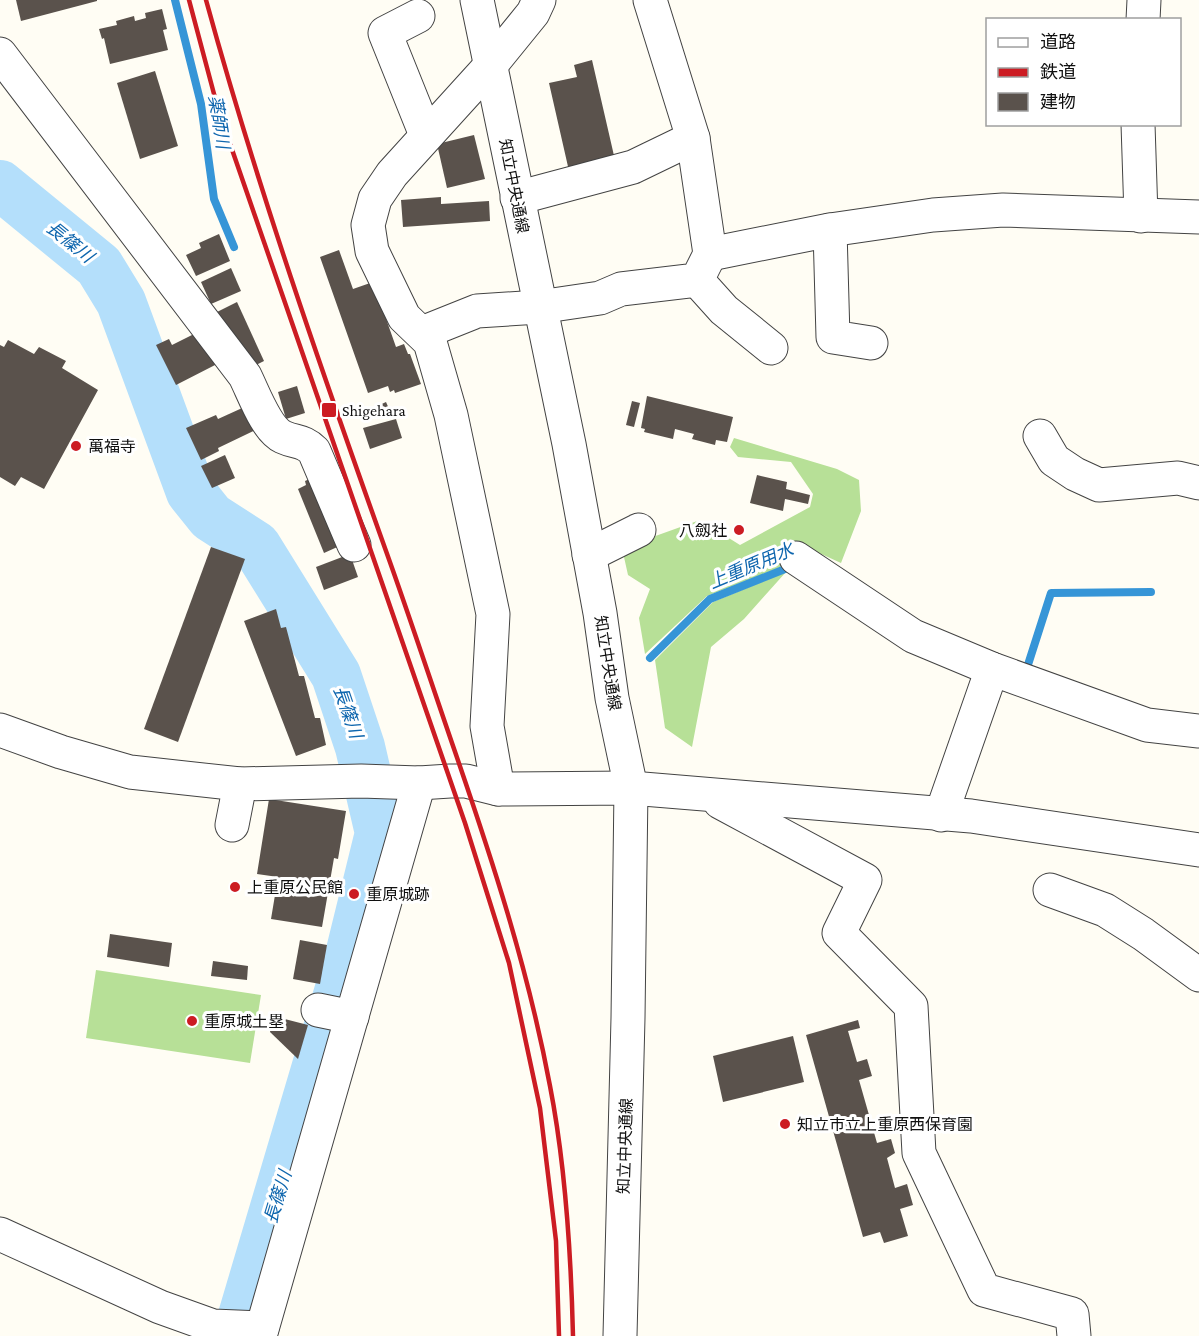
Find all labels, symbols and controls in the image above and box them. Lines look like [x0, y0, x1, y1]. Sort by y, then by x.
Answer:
legend [986, 18, 1181, 126]
text: 道路 [1040, 32, 1076, 52]
text: 鉄道 [1040, 62, 1076, 82]
text: 建物 [1040, 92, 1076, 112]
water label: 薬師川 [205, 94, 233, 152]
street label: 知立中央通線 [496, 137, 532, 235]
water label: 長篠川 [43, 217, 99, 268]
marker: Shigehara [320, 401, 338, 419]
place label: Shigehara [342, 402, 406, 420]
place label: 萬福寺 [88, 438, 136, 455]
marker: 萬福寺 [69, 439, 83, 453]
place label: 八劔社 [679, 522, 727, 539]
marker: 八劔社 [732, 523, 746, 537]
water label: 上重原用水 [706, 538, 798, 593]
street label: 知立中央通線 [592, 614, 624, 712]
water label: 長篠川 [330, 683, 367, 743]
place label: 上重原公民館 [247, 879, 343, 896]
marker: 上重原公民館 [228, 880, 242, 894]
place label: 重原城跡 [366, 886, 430, 903]
marker: 重原城跡 [347, 887, 361, 901]
place label: 重原城土塁 [204, 1013, 284, 1030]
marker: 重原城土塁 [185, 1014, 199, 1028]
street label: 知立中央通線 [615, 1098, 635, 1194]
place label: 知立市立上重原西保育園 [797, 1116, 973, 1133]
marker: 知立市立上重原西保育園 [778, 1117, 792, 1131]
water label: 長篠川 [261, 1166, 296, 1226]

